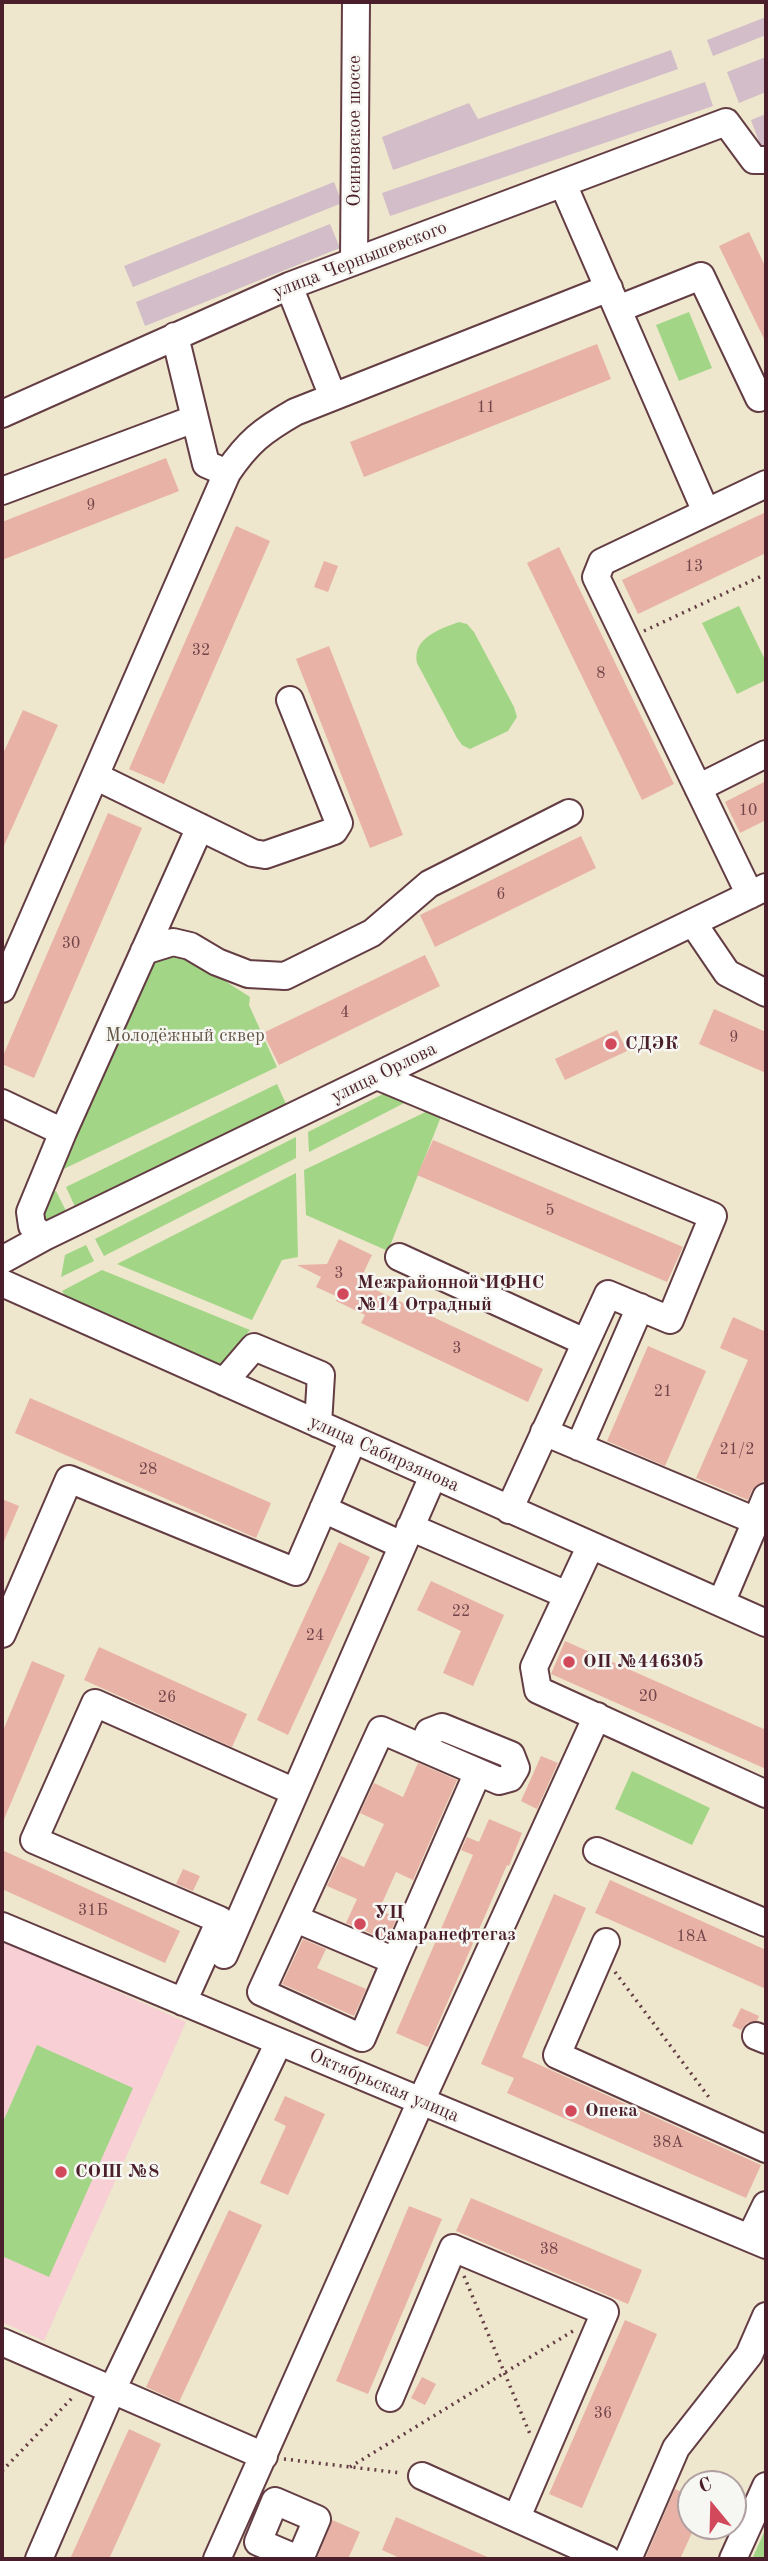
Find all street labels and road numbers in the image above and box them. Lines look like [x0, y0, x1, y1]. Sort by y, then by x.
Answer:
street label: Осиновское шоссе [344, 55, 366, 207]
street label: улица Чернышевского [270, 216, 450, 304]
street label: улица Орлова [328, 1038, 440, 1108]
street label: улица Сабирзянова [305, 1411, 463, 1497]
street label: Октябрьская улица [306, 2044, 462, 2128]

